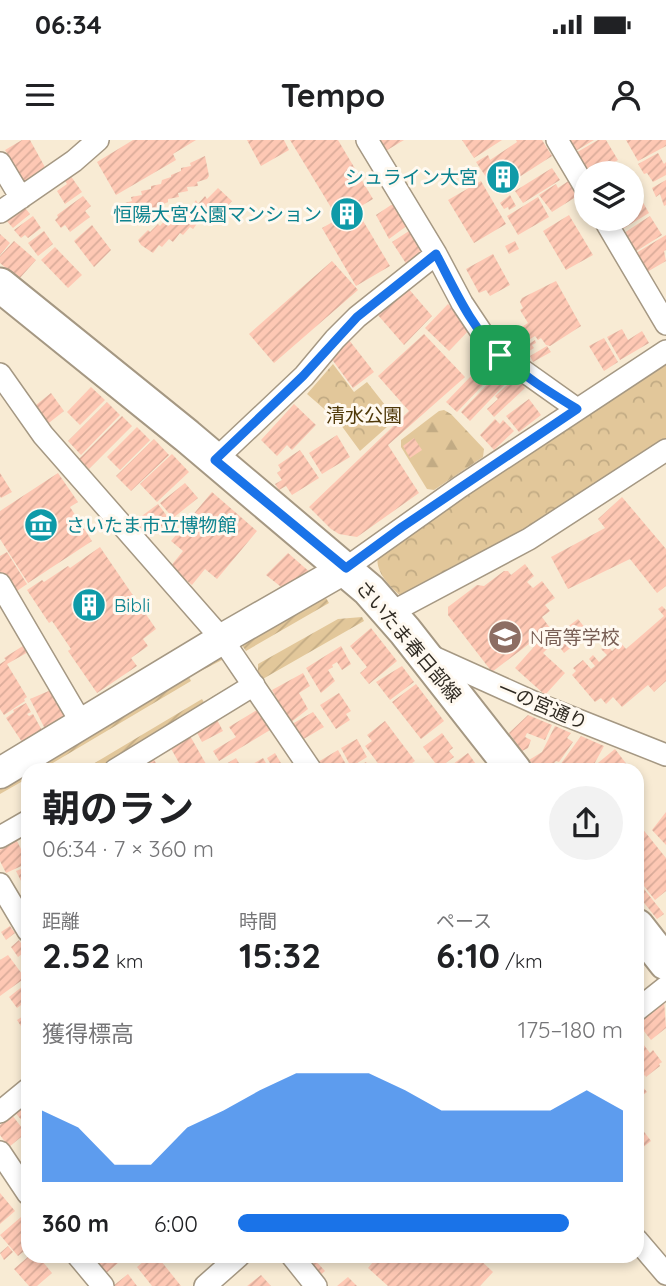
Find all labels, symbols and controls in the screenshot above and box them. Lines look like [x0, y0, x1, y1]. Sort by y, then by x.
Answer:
text: 06:34 [35, 8, 102, 41]
text: Tempo [281, 75, 385, 115]
icon: menu [21, 76, 59, 114]
icon: person [607, 76, 645, 114]
building icon: シュライン大宮 [484, 158, 522, 196]
map controls [574, 161, 644, 231]
button: layers [574, 161, 644, 231]
place label: シュライン大宮 [345, 165, 478, 189]
building icon: 恒陽大宮公園マンション [328, 195, 366, 233]
place label: 恒陽大宮公園マンション [113, 202, 322, 226]
pin [470, 325, 530, 385]
icon: arrive [481, 336, 519, 374]
park label: 清水公園 [326, 403, 402, 427]
museum icon: さいたま市立博物館 [22, 506, 60, 544]
place label: さいたま市立博物館 [66, 513, 236, 537]
street label: さいたま春日部線 [351, 575, 467, 707]
building icon: Bibli [70, 586, 108, 624]
place label: Bibli [114, 593, 150, 617]
school or university icon: N高等学校 [486, 618, 524, 656]
place label: N高等学校 [530, 625, 620, 649]
street label: 一の宮通り [495, 675, 591, 735]
text: 朝のラン [42, 784, 194, 832]
button: share [549, 786, 623, 860]
text: 06:34 · 7 × 360 m [42, 834, 214, 863]
text: 距離 [42, 909, 80, 933]
text: 時間 [239, 909, 277, 933]
text: ペース [436, 909, 492, 933]
text: 2.52 [42, 933, 111, 977]
text: 15:32 [239, 933, 321, 977]
text: 6:10 [436, 933, 500, 977]
text: km [111, 949, 143, 973]
text: /km [500, 949, 543, 973]
text: 175–180 m [518, 1015, 623, 1044]
text: 獲得標高 [42, 1019, 134, 1048]
text: 360 m [42, 1209, 109, 1238]
text: 6:00 [154, 1209, 198, 1238]

